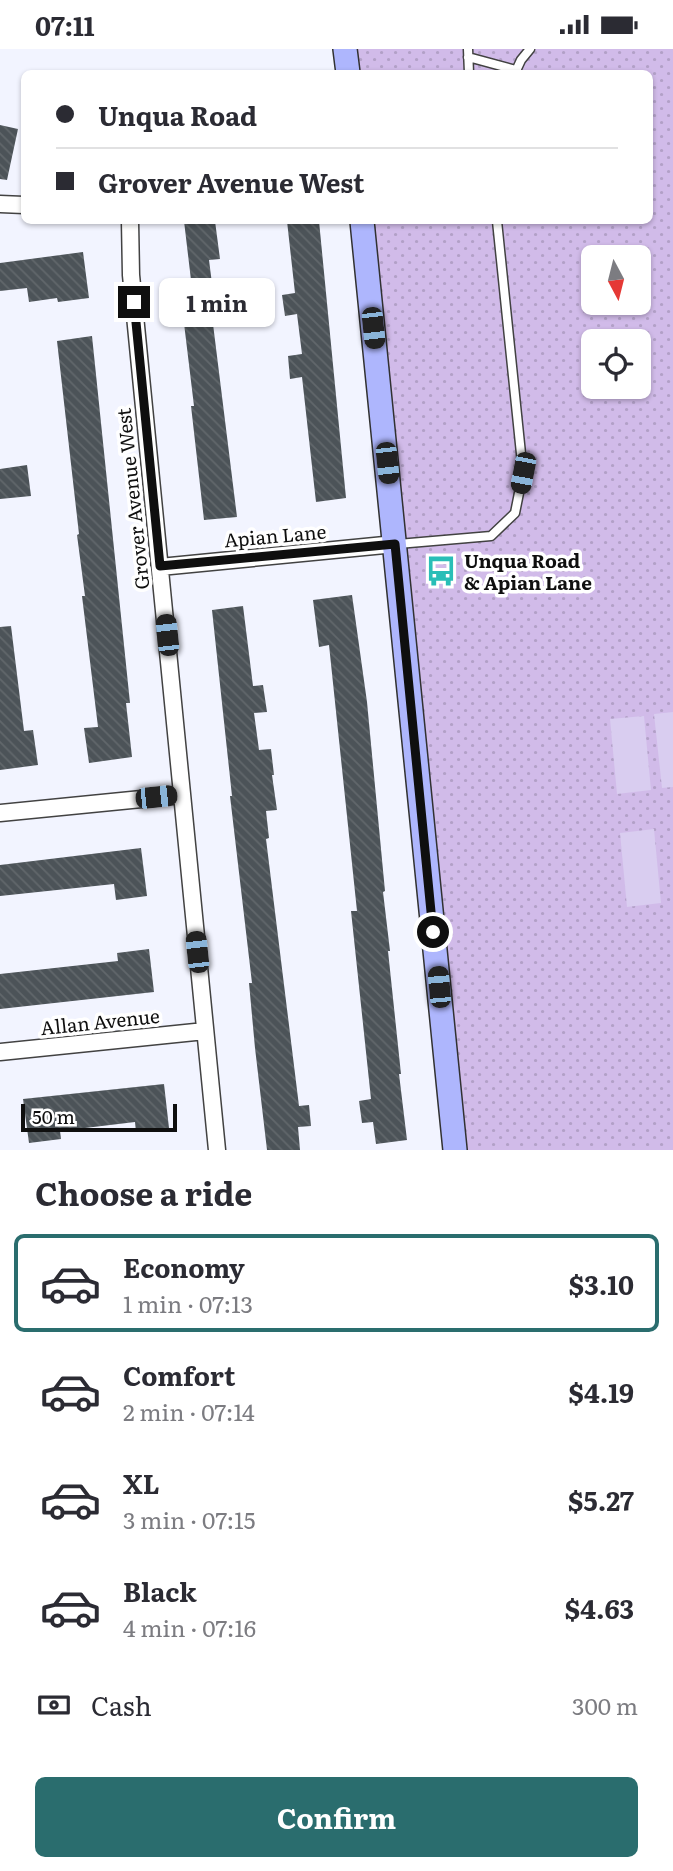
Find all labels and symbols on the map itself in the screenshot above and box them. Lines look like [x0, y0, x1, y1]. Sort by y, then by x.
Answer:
north arrow [581, 245, 651, 315]
callout: 1 min [158, 278, 274, 327]
route end [118, 286, 150, 318]
car [361, 306, 386, 350]
street label: Grover Avenue West [109, 407, 155, 591]
car [375, 441, 400, 485]
car [509, 450, 538, 496]
street label: Apian Lane [223, 517, 327, 553]
place label: Unqua Road & Apian Lane [464, 546, 592, 596]
bus stop icon: Unqua Road & Apian Lane [424, 554, 458, 588]
car [155, 613, 180, 657]
car [135, 784, 178, 810]
route start [417, 916, 449, 948]
car [185, 930, 210, 974]
car [427, 965, 452, 1009]
street label: Allan Avenue [39, 1001, 161, 1041]
scale bar [21, 1101, 177, 1133]

